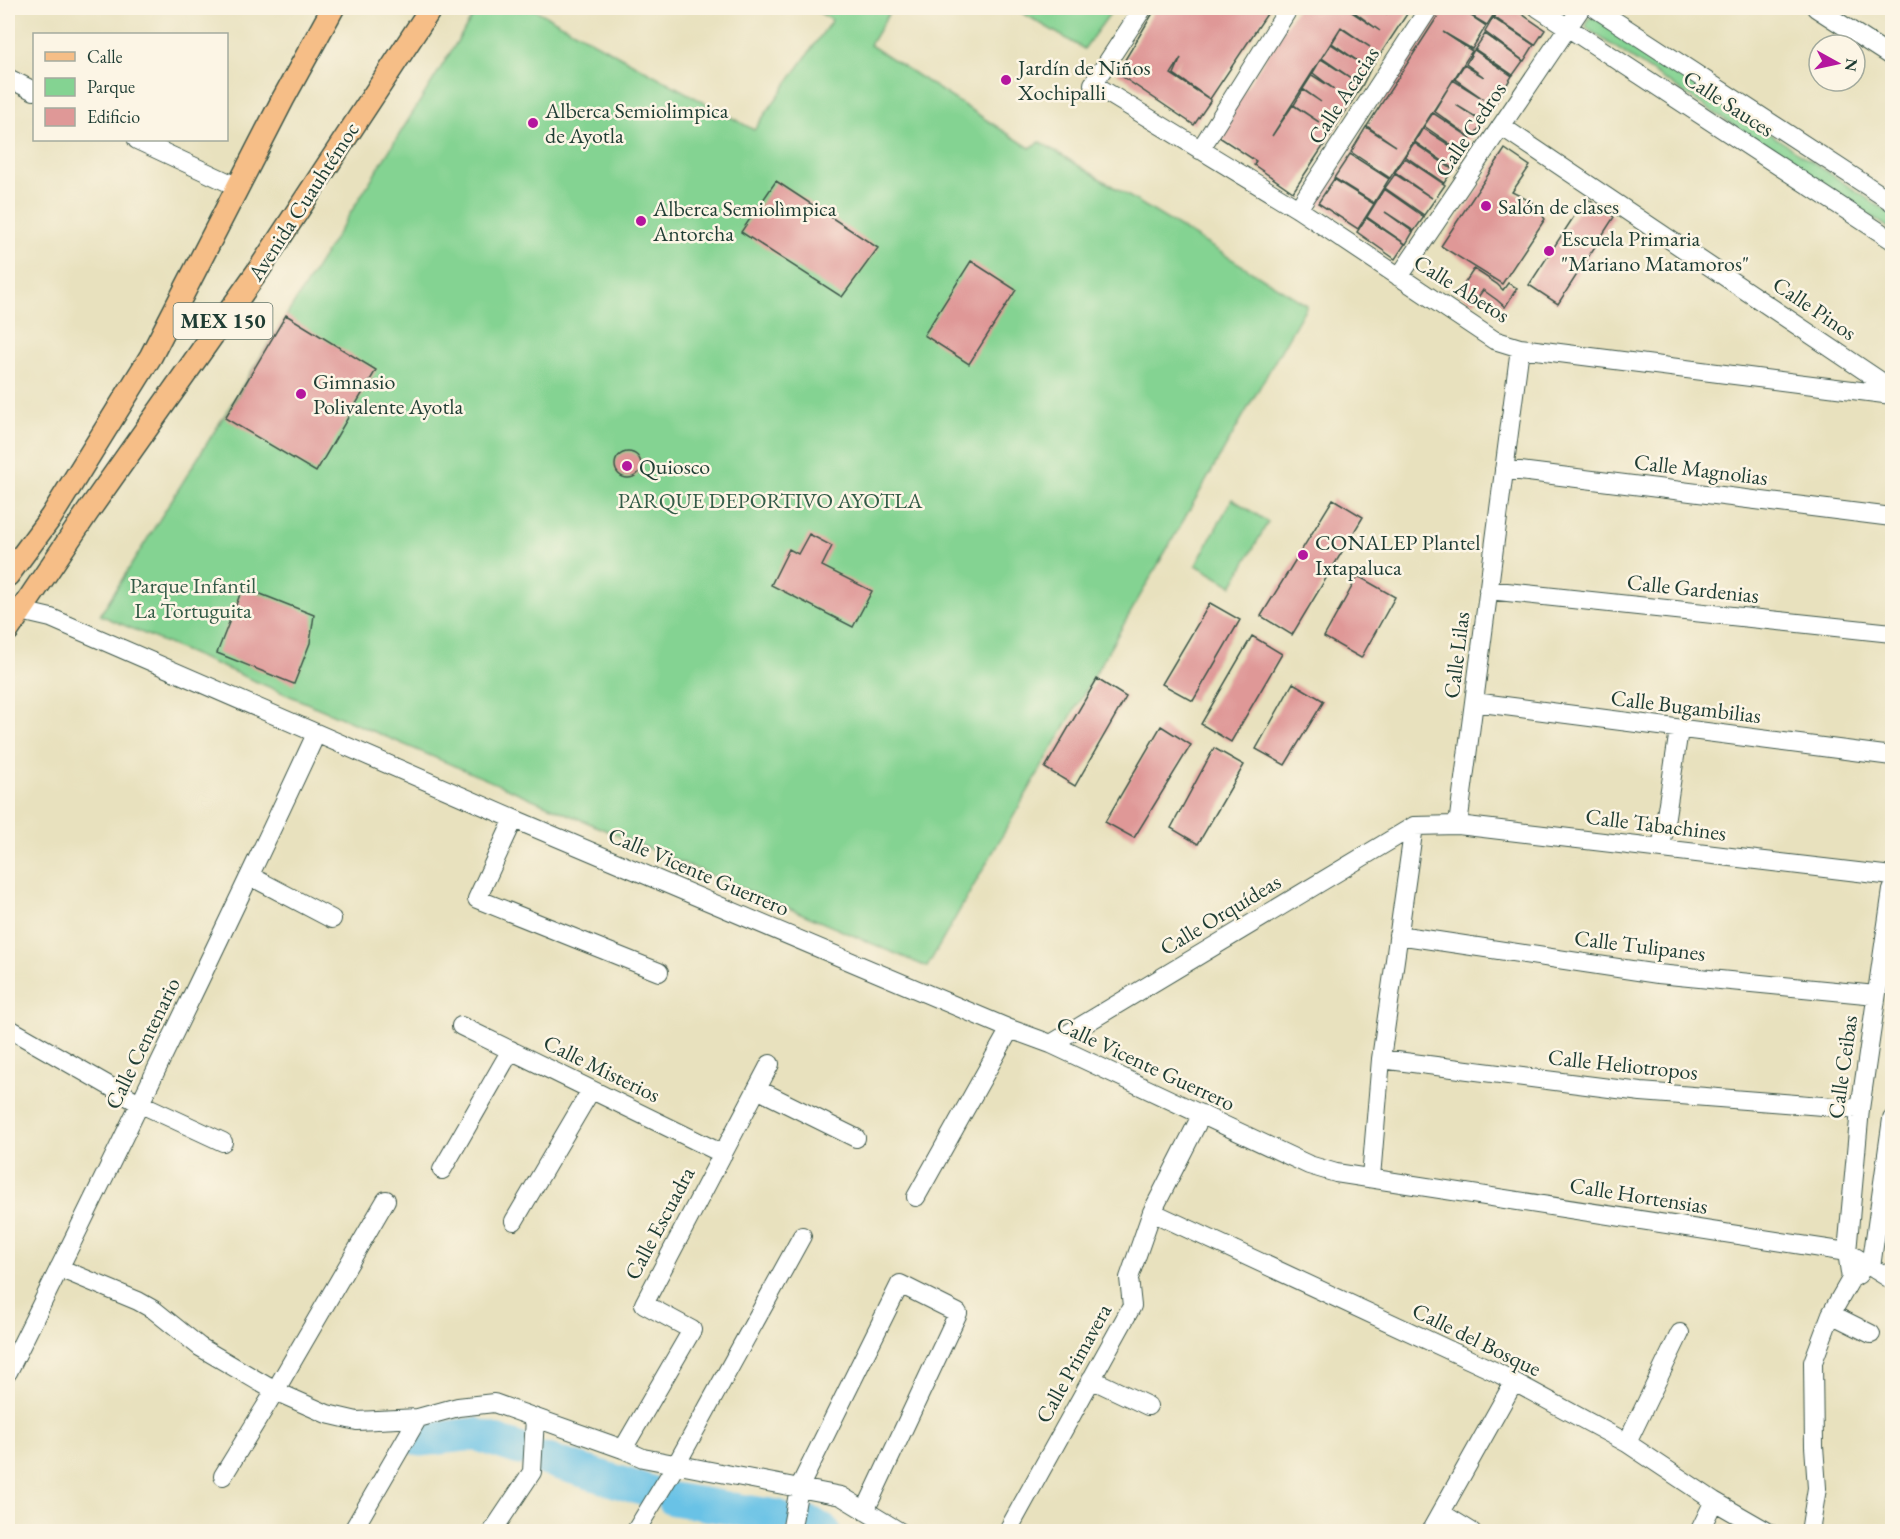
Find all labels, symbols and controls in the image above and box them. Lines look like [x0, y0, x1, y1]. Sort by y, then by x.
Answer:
legend [33, 33, 228, 141]
north arrow [1807, 33, 1867, 93]
street label: Calle Acacias [1301, 41, 1386, 150]
text: Calle [87, 45, 123, 68]
place label: Jardín de Niños Xochipalli [1016, 53, 1151, 107]
text: N [1840, 57, 1863, 73]
street label: Calle Sauces [1678, 63, 1780, 144]
marker: Jardín de Niños Xochipalli [999, 73, 1013, 87]
text: Parque [87, 75, 135, 98]
street label: Calle Cedros [1428, 76, 1513, 182]
place label: Alberca Semiolimpica de Ayotla [544, 96, 729, 150]
text: Edificio [87, 105, 140, 128]
street label: Avenida Cuauhtémoc [241, 116, 366, 287]
marker: Alberca Semiolimpica de Ayotla [526, 116, 540, 130]
place label: Salón de clases [1498, 192, 1619, 221]
place label: Alberca Semiolìmpica Antorcha [652, 194, 837, 248]
marker: Salón de clases [1479, 199, 1493, 213]
marker: Alberca Semiolìmpica Antorcha [634, 214, 648, 228]
place label: Escuela Primaria "Mariano Matamoros" [1561, 224, 1749, 278]
marker: Escuela Primaria "Mariano Matamoros" [1542, 244, 1556, 258]
street label: Calle Abetos [1408, 248, 1515, 329]
street label: Calle Pinos [1767, 270, 1862, 347]
road number: MEX 150 [174, 303, 272, 339]
place label: Gimnasio Polivalente Ayotla [313, 367, 464, 421]
marker: Gimnasio Polivalente Ayotla [294, 387, 308, 401]
street label: Calle Magnolias [1632, 447, 1769, 492]
place label: Quiosco [639, 452, 710, 481]
marker: Quiosco [620, 459, 634, 473]
park label: PARQUE DEPORTIVO AYOTLA [618, 486, 923, 515]
place label: CONALEP Plantel Ixtapaluca [1315, 528, 1480, 582]
marker: CONALEP Plantel Ixtapaluca [1296, 548, 1310, 562]
street label: Calle Gardenias [1625, 567, 1760, 610]
park label: Parque Infantil La Tortuguita [130, 571, 256, 625]
street label: Calle Lilas [1437, 610, 1476, 700]
street label: Calle Bugambilias [1609, 683, 1763, 730]
street label: Calle Tabachines [1584, 801, 1728, 848]
street label: Calle Vicente Guerrero [604, 820, 794, 923]
street label: Calle Orquídeas [1154, 867, 1286, 962]
street label: Calle Tulipanes [1573, 923, 1707, 968]
street label: Calle Centenario [98, 972, 187, 1114]
street label: Calle Vicente Guerrero [1052, 1009, 1240, 1118]
street label: Calle Ceibas [1821, 1013, 1864, 1121]
street label: Calle Misterios [539, 1028, 665, 1109]
street label: Calle Heliotropos [1547, 1042, 1699, 1087]
street label: Calle Escuadra [618, 1161, 701, 1285]
street label: Calle Hortensias [1568, 1170, 1710, 1221]
street label: Calle del Bosque [1408, 1296, 1546, 1383]
street label: Calle Primavera [1029, 1298, 1118, 1428]

